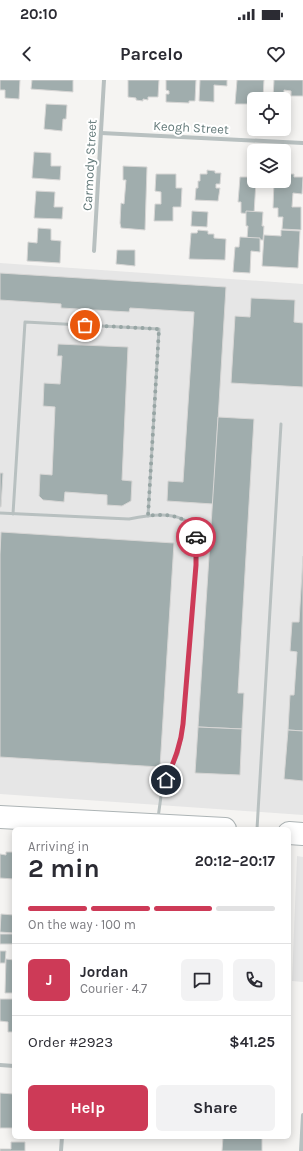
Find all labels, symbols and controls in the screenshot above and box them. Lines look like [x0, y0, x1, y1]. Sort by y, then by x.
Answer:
text: 20:10 [20, 5, 57, 23]
icon: back [16, 43, 38, 65]
text: Parcelo [120, 43, 183, 65]
icon: heart [265, 43, 287, 65]
map controls [247, 92, 291, 188]
button: locate [247, 92, 291, 136]
street label: Keogh Street [153, 118, 229, 137]
street label: Carmody Street [80, 119, 99, 211]
button: layers [247, 144, 291, 188]
pin [68, 308, 102, 342]
icon: bag [74, 314, 96, 336]
courier [176, 517, 216, 557]
icon: car [185, 526, 207, 548]
pin [149, 763, 183, 797]
icon: home [155, 769, 177, 791]
text: Arriving in [28, 839, 89, 854]
text: 20:12–20:17 [195, 852, 275, 870]
text: 2 min [28, 853, 100, 884]
text: On the way · 100 m [28, 917, 136, 932]
button: chat [181, 959, 223, 1001]
button: phone [233, 959, 275, 1001]
text: Jordan [80, 963, 128, 981]
text: J [46, 971, 52, 989]
text: Courier · 4.7 [80, 981, 147, 996]
text: Order #2923 [28, 1033, 113, 1051]
text: $41.25 [229, 1033, 275, 1051]
button: Help [28, 1085, 148, 1131]
button: Share [156, 1085, 275, 1131]

